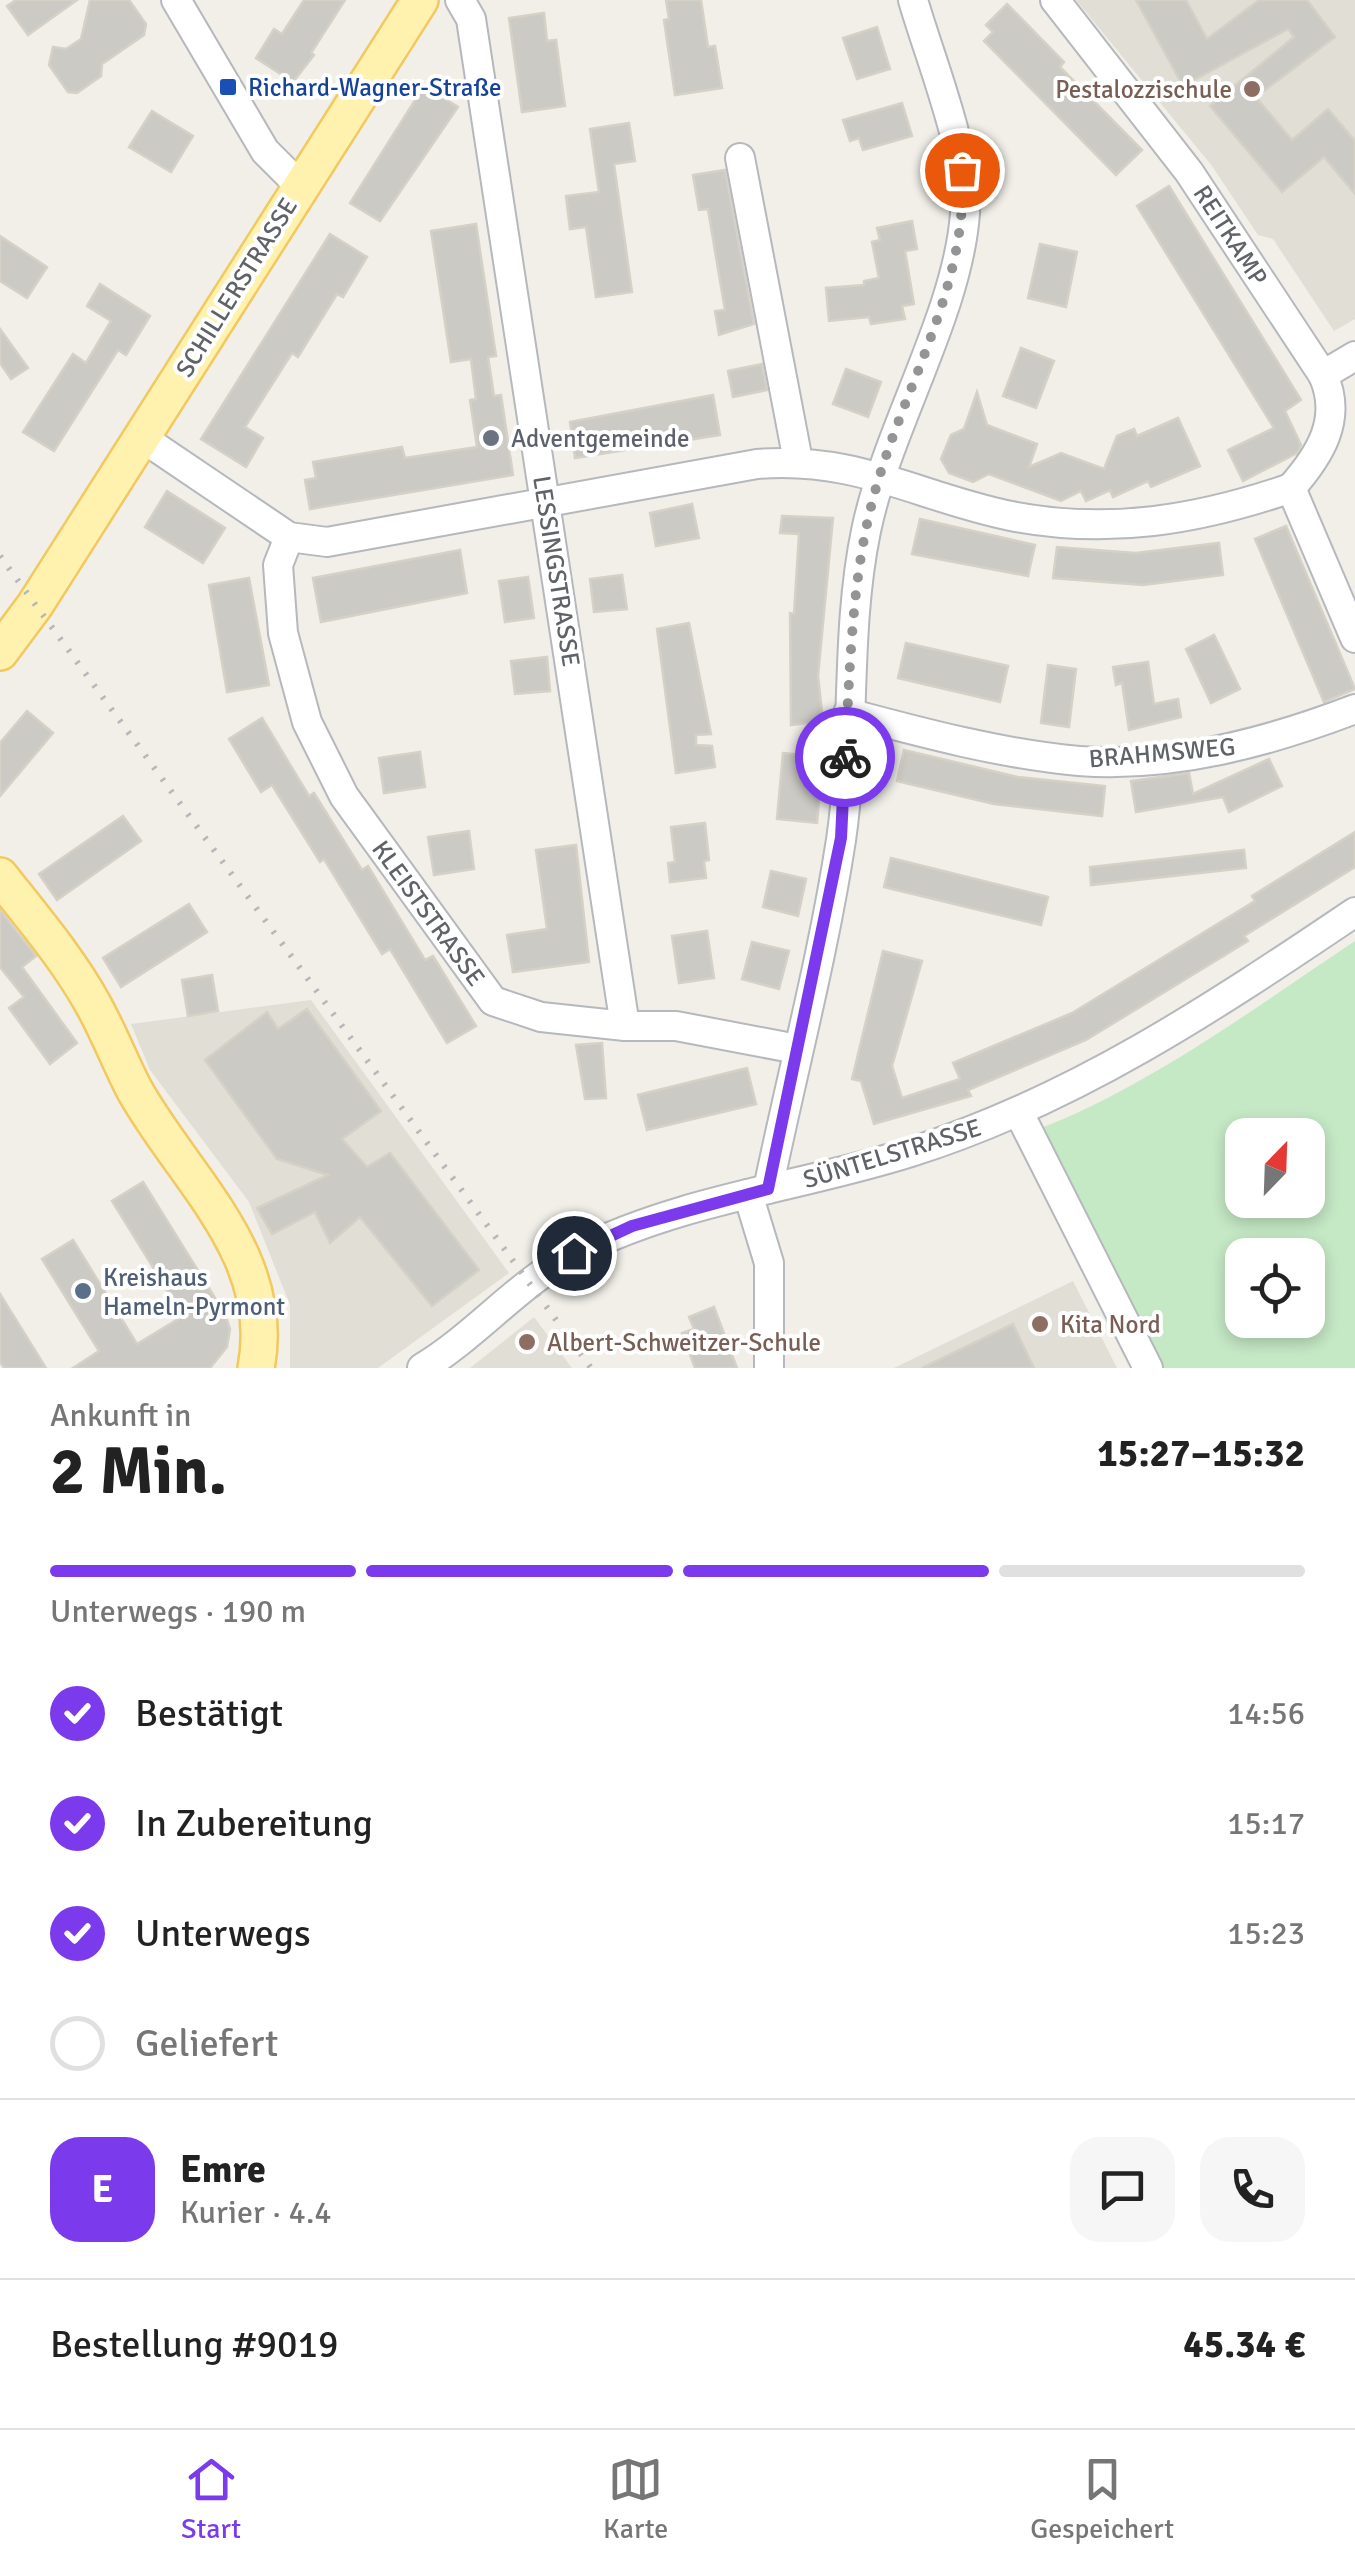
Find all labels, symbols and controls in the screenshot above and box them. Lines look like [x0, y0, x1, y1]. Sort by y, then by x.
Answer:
place label: Richard-Wagner-Straße [248, 72, 502, 103]
place label: Pestalozzischule [1055, 74, 1232, 105]
marker: Richard-Wagner-Straße [217, 76, 239, 98]
marker: Pestalozzischule [1241, 78, 1263, 100]
pin [920, 128, 1005, 213]
icon: bag [935, 143, 990, 198]
street label: REITKAMP [1187, 179, 1274, 291]
street label: SCHILLERSTRASSE [169, 192, 304, 383]
place label: Adventgemeinde [511, 423, 690, 454]
marker: Adventgemeinde [480, 427, 502, 449]
street label: LESSINGSTRASSE [526, 473, 587, 669]
courier [795, 707, 895, 807]
icon: bike [818, 730, 873, 785]
street label: BRAHMSWEG [1087, 731, 1237, 774]
street label: KLEISTSTRASSE [365, 834, 492, 992]
street label: SÜNTELSTRASSE [799, 1112, 985, 1195]
north arrow [1225, 1118, 1325, 1218]
map controls [1225, 1118, 1325, 1338]
pin [532, 1211, 617, 1296]
icon: home [547, 1226, 602, 1281]
button: locate [1225, 1238, 1325, 1338]
place label: Kreishaus Hameln-Pyrmont [103, 1262, 285, 1322]
marker: Kreishaus Hameln-Pyrmont [72, 1280, 94, 1302]
place label: Kita Nord [1060, 1309, 1161, 1340]
marker: Kita Nord [1029, 1313, 1051, 1335]
place label: Albert-Schweitzer-Schule [547, 1327, 821, 1358]
marker: Albert-Schweitzer-Schule [516, 1331, 538, 1353]
text: Ankunft in [50, 1396, 192, 1435]
text: 15:27–15:32 [1097, 1430, 1305, 1477]
text: 2 Min. [50, 1432, 227, 1512]
text: Unterwegs · 190 m [50, 1592, 306, 1631]
icon: check [50, 1686, 105, 1741]
text: Bestätigt [135, 1690, 283, 1737]
text: 14:56 [1227, 1694, 1305, 1733]
icon: check [50, 1796, 105, 1851]
text: In Zubereitung [135, 1800, 373, 1847]
text: 15:17 [1227, 1804, 1305, 1843]
icon: check [50, 1906, 105, 1961]
text: Unterwegs [135, 1910, 311, 1957]
text: 15:23 [1227, 1914, 1305, 1953]
text: Geliefert [135, 2020, 278, 2067]
button: chat [1070, 2137, 1175, 2242]
button: phone [1200, 2137, 1305, 2242]
text: Emre [180, 2146, 266, 2193]
text: E [92, 2166, 113, 2213]
text: Kurier · 4.4 [180, 2193, 332, 2232]
text: Bestellung #9019 [50, 2321, 339, 2368]
text: 45.34 € [1183, 2321, 1305, 2368]
tab: Start [181, 2452, 241, 2546]
tab: Karte [603, 2452, 668, 2546]
tab: Gespeichert [1030, 2452, 1174, 2546]

